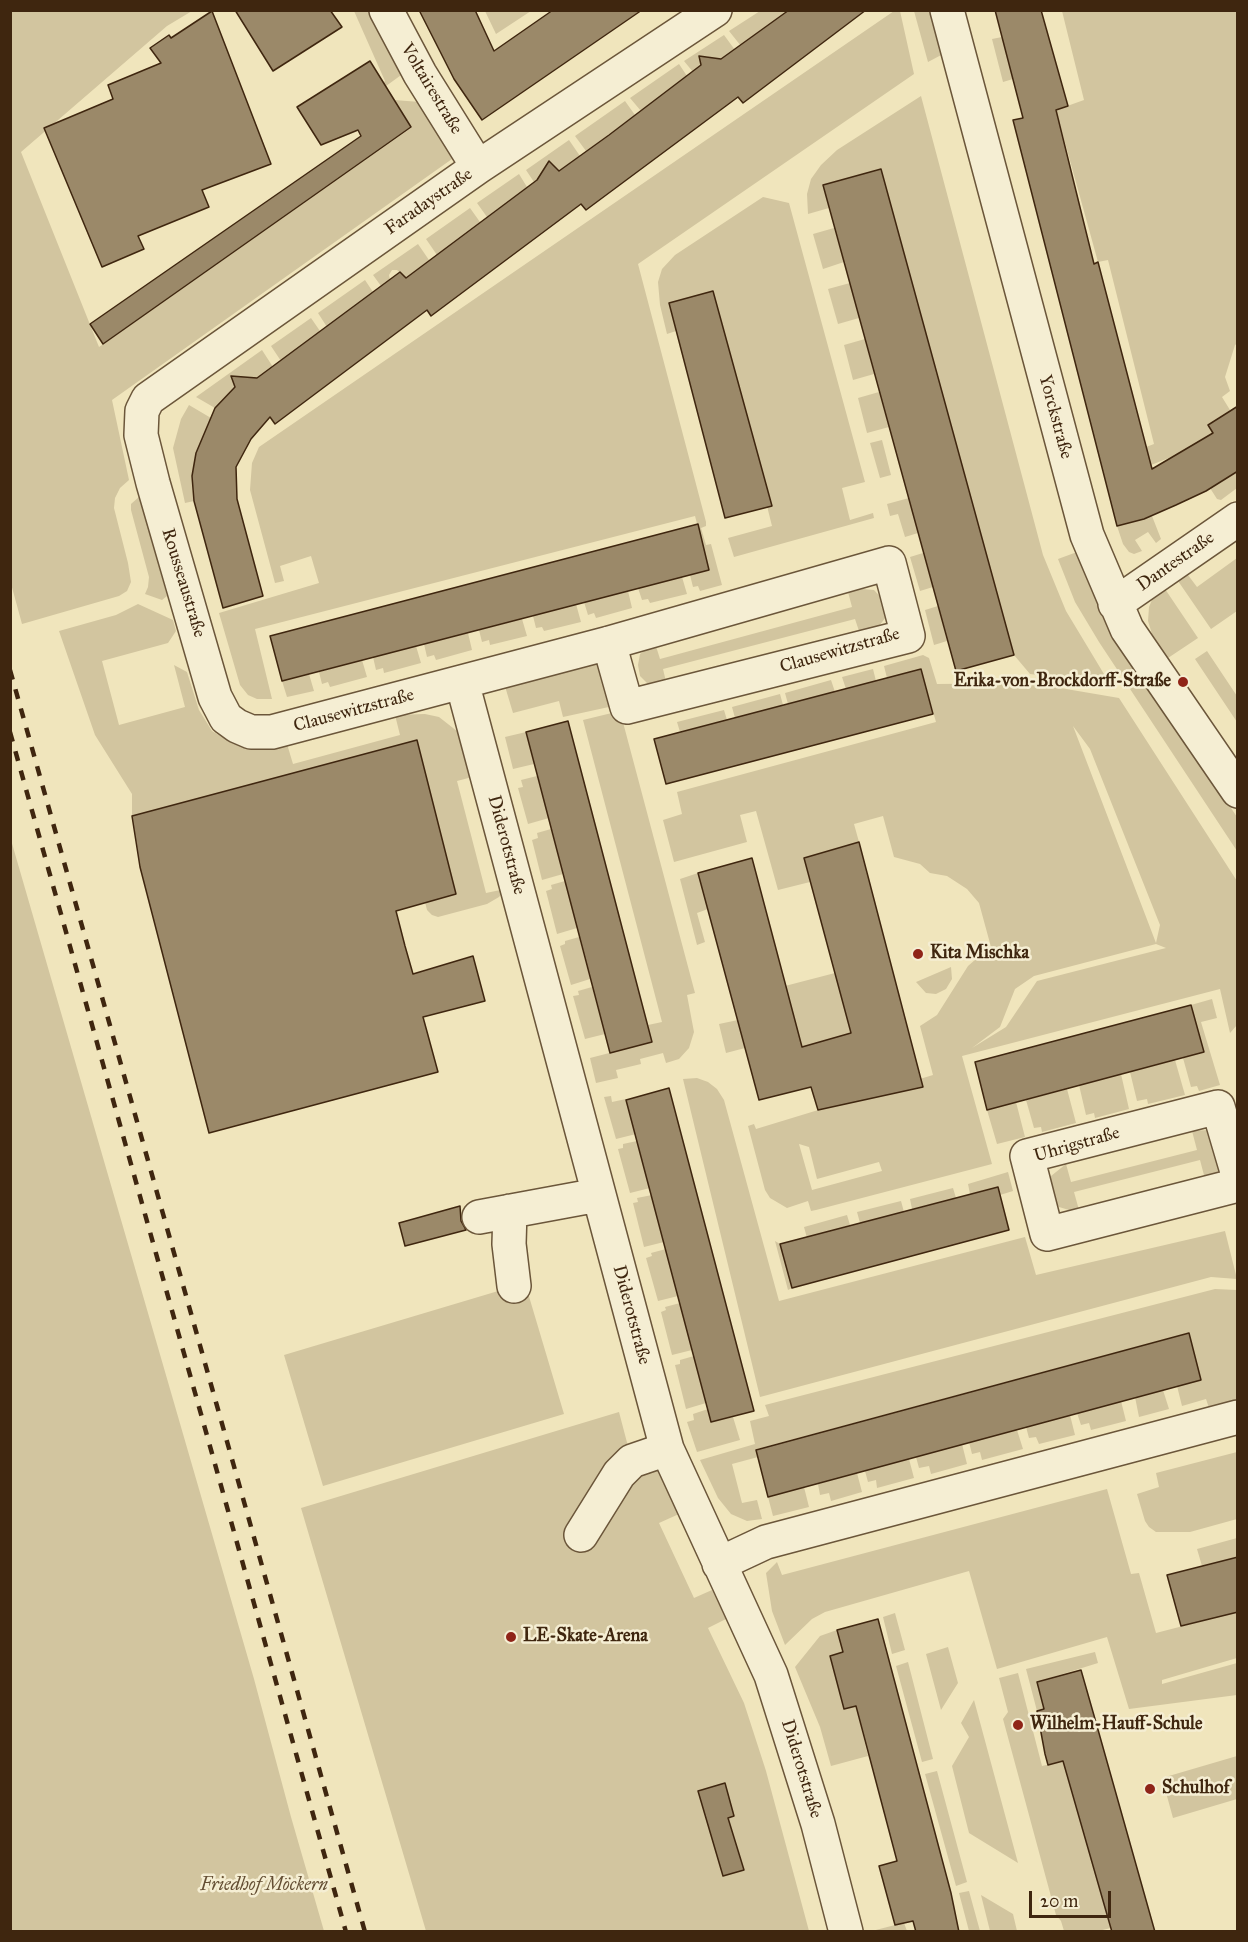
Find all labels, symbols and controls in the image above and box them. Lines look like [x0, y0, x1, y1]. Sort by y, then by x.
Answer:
street label: Voltairestraße [395, 40, 467, 138]
street label: Faradaystraße [381, 164, 477, 240]
street label: Yorckstraße [1033, 373, 1077, 461]
street label: Rousseaustraße [156, 526, 210, 640]
street label: Dantestraße [1133, 528, 1219, 596]
street label: Clausewitzstraße [777, 624, 903, 678]
place label: Erika-von-Brockdorff-Straße [954, 671, 1171, 693]
marker: Erika-von-Brockdorff-Straße [1176, 675, 1190, 689]
street label: Clausewitzstraße [291, 685, 417, 737]
street label: Diderotstraße [482, 793, 530, 897]
place label: Kita Mischka [930, 943, 1029, 965]
marker: Kita Mischka [911, 947, 925, 961]
street label: Uhrigstraße [1032, 1122, 1122, 1168]
street label: Diderotstraße [607, 1263, 655, 1367]
place label: LE-Skate-Arena [523, 1626, 648, 1648]
marker: LE-Skate-Arena [504, 1630, 518, 1644]
place label: Wilhelm-Hauff-Schule [1030, 1714, 1202, 1736]
street label: Diderotstraße [776, 1717, 826, 1821]
marker: Wilhelm-Hauff-Schule [1011, 1718, 1025, 1732]
place label: Schulhof [1162, 1778, 1229, 1800]
marker: Schulhof [1143, 1782, 1157, 1796]
park label: Friedhof Möckern [200, 1875, 328, 1897]
scale bar [1032, 1879, 1114, 1917]
text: 20 m [1040, 1890, 1078, 1912]

